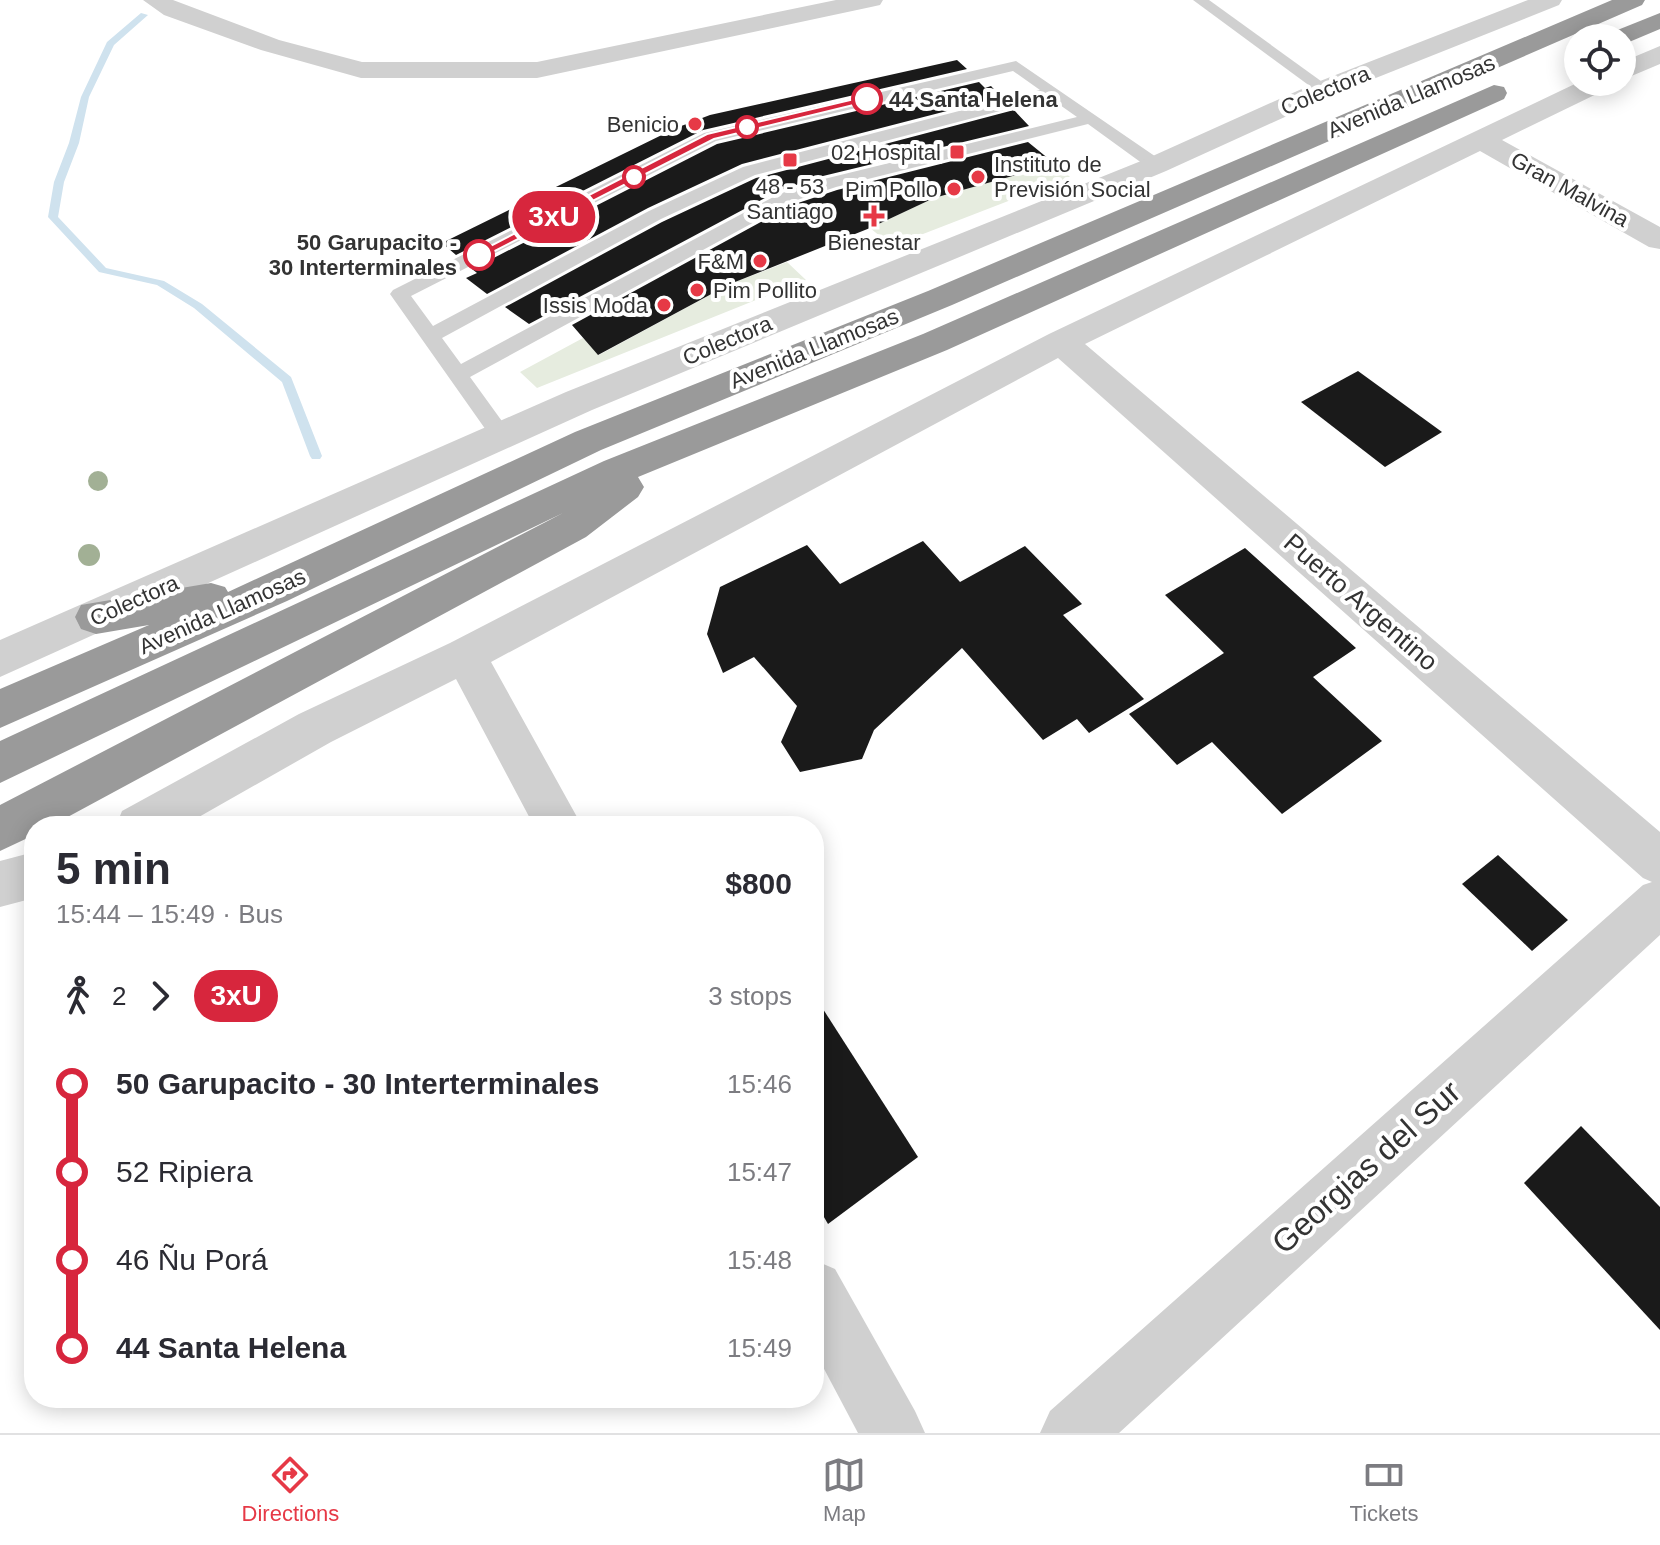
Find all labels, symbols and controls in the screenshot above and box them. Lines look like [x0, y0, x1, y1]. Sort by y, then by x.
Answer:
map controls [1564, 24, 1636, 96]
button: locate [1564, 24, 1636, 96]
street label: Avenida Llamosas [1324, 50, 1499, 143]
street label: Colectora [1277, 60, 1374, 120]
marker: 44 Santa Helena [852, 84, 882, 114]
place label: 44 Santa Helena [889, 87, 1059, 112]
place label: Benicio [607, 112, 679, 137]
marker: Benicio [686, 115, 704, 133]
unlabelled marker [736, 116, 758, 138]
place label: 02 Hospital [831, 140, 941, 165]
marker: 02 Hospital [948, 143, 966, 161]
street label: Gran Malvina [1506, 147, 1634, 232]
marker: 48 - 53 Santiago [781, 151, 799, 169]
place label: Instituto de Previsión Social [994, 152, 1151, 202]
unlabelled marker [623, 166, 645, 188]
marker: Instituto de Previsión Social [969, 168, 987, 186]
place label: 48 - 53 Santiago [747, 174, 833, 224]
place label: Pim Pollo [845, 177, 938, 202]
marker: Pim Pollo [945, 180, 963, 198]
line badge: 3xU [508, 191, 600, 243]
text: 3xU [528, 201, 580, 232]
marker: Bienestar [865, 207, 883, 225]
place label: 50 Garupacito - 30 Interterminales [269, 230, 457, 280]
place label: Bienestar [828, 230, 920, 255]
marker: 50 Garupacito - 30 Interterminales [464, 240, 494, 270]
place label: F&M [698, 249, 744, 274]
marker: F&M [751, 252, 769, 270]
place label: Pim Pollito [713, 278, 817, 303]
marker: Pim Pollito [688, 281, 706, 299]
place label: Issis Moda [543, 293, 649, 318]
marker: Issis Moda [655, 296, 673, 314]
street label: Avenida Llamosas [726, 303, 902, 394]
street label: Colectora [679, 310, 776, 370]
street label: Puerto Argentino [1278, 527, 1444, 677]
street label: Avenida Llamosas [135, 564, 309, 659]
street label: Colectora [86, 570, 183, 631]
text: 5 min [56, 844, 171, 893]
text: $800 [725, 867, 792, 900]
text: 15:44 – 15:49 · Bus [56, 899, 283, 929]
icon: walk [56, 974, 100, 1018]
icon: forward [138, 974, 182, 1018]
text: 3xU [210, 980, 262, 1011]
text: 2 [112, 981, 126, 1011]
text: 3 stops [708, 981, 792, 1011]
text: 50 Garupacito - 30 Interterminales [116, 1067, 600, 1100]
text: 15:46 [727, 1069, 792, 1099]
street label: Georgias del Sur [1265, 1073, 1468, 1261]
text: 52 Ripiera [116, 1155, 253, 1188]
text: 15:47 [727, 1157, 792, 1187]
text: 46 Ñu Porá [116, 1243, 268, 1276]
text: 15:48 [727, 1245, 792, 1275]
text: 44 Santa Helena [116, 1331, 346, 1364]
text: 15:49 [727, 1333, 792, 1363]
tab: Directions [242, 1453, 339, 1527]
tab: Map [822, 1453, 866, 1527]
tab: Tickets [1350, 1453, 1418, 1527]

